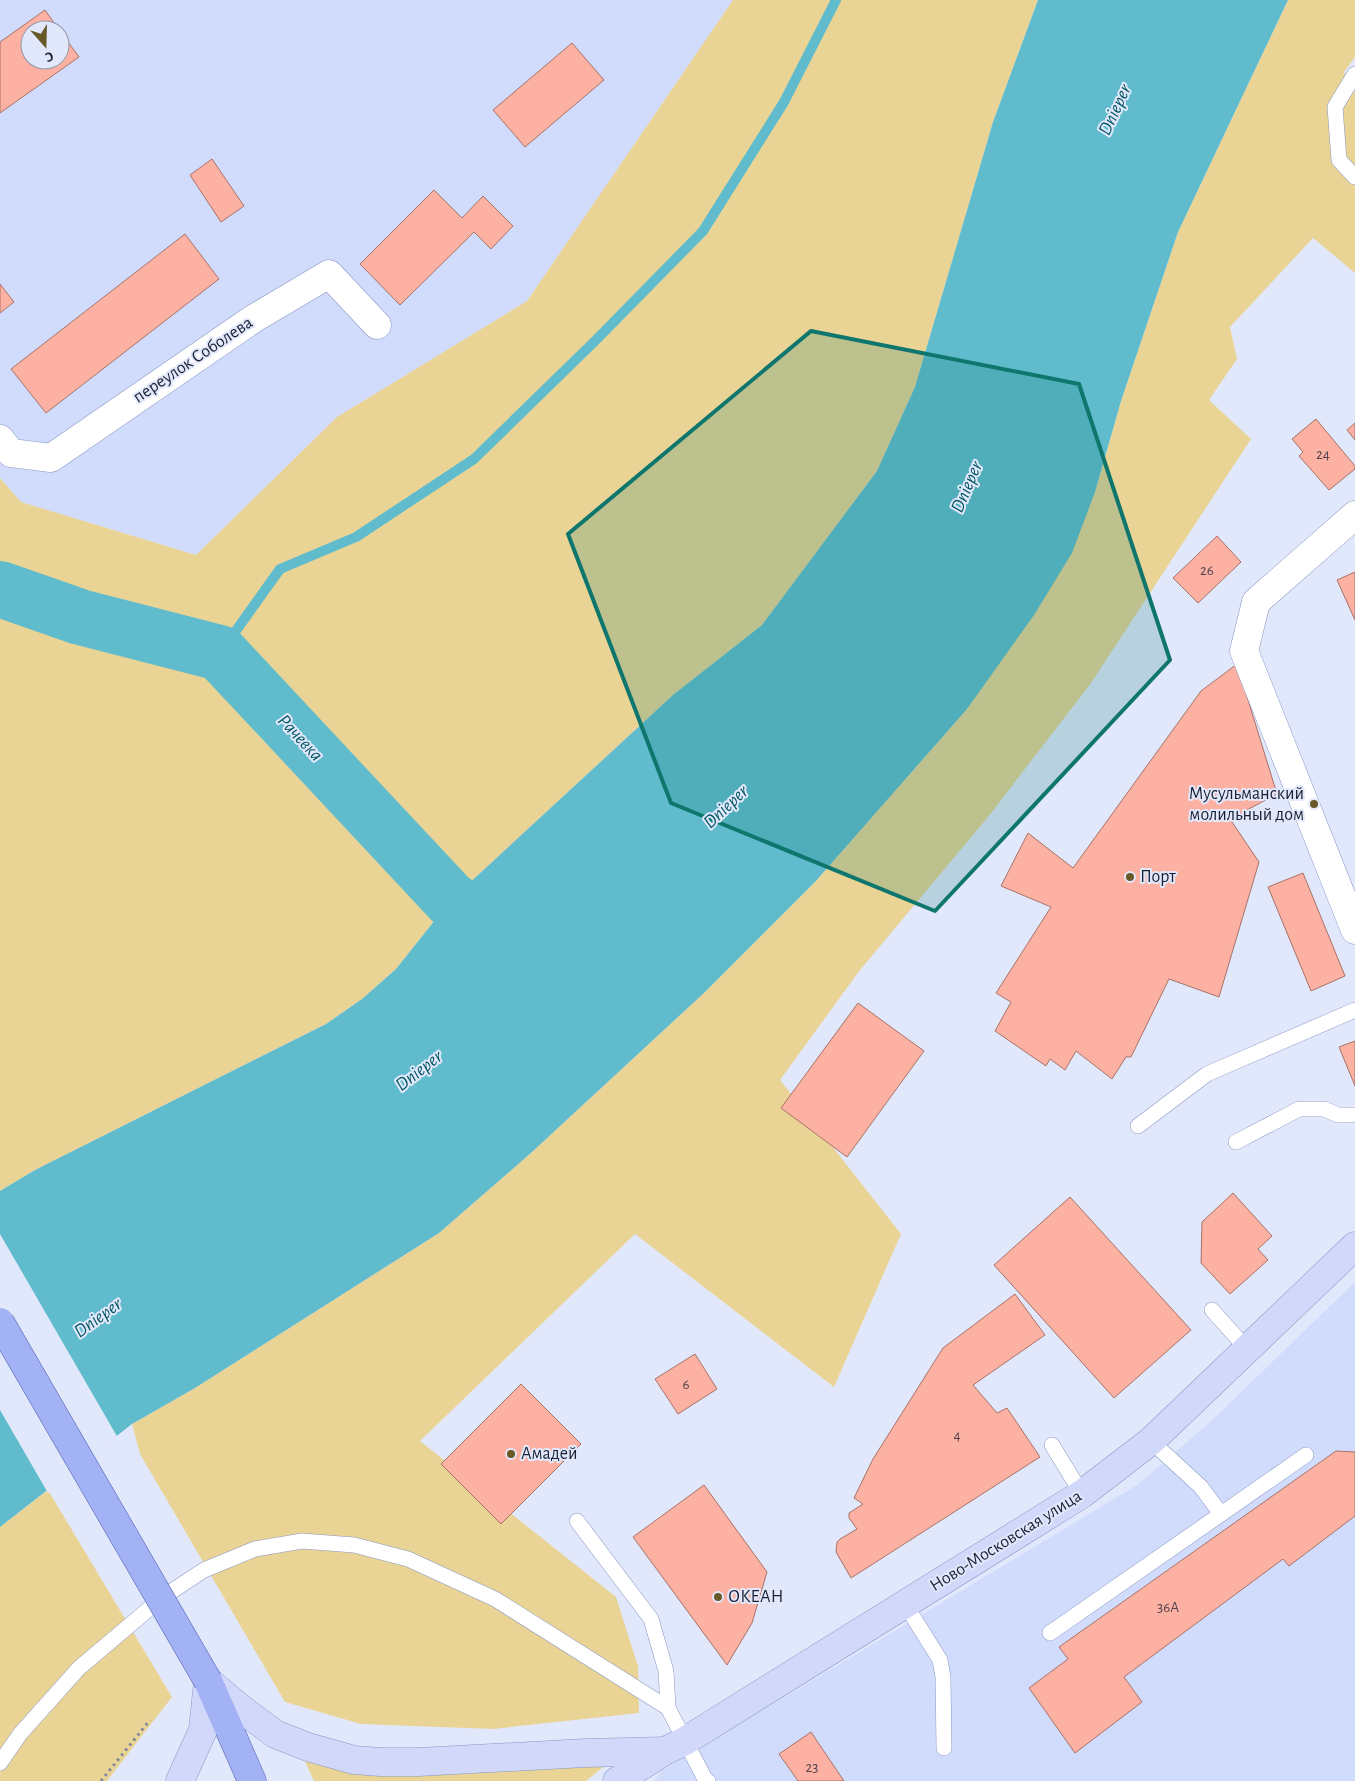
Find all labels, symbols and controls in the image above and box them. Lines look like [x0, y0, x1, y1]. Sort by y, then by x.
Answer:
north arrow [20, 20, 70, 70]
text: С [43, 48, 55, 64]
water label: Dnieper [1095, 81, 1135, 138]
street label: переулок Соболева [129, 313, 256, 407]
house number: 24 [1316, 447, 1330, 462]
water label: Dnieper [948, 458, 987, 515]
house number: 26 [1200, 563, 1214, 578]
water label: Рачевка [274, 711, 326, 765]
water label: Dnieper [700, 781, 753, 832]
place label: Мусульманский молильный дом [1189, 785, 1304, 824]
marker: Мусульманский молильный дом [1308, 798, 1320, 810]
place label: Порт [1140, 868, 1176, 886]
marker: Порт [1124, 871, 1136, 883]
water label: Dnieper [392, 1046, 447, 1095]
water label: Dnieper [71, 1294, 126, 1341]
house number: 6 [682, 1377, 690, 1392]
house number: 4 [953, 1428, 961, 1443]
place label: Амадей [521, 1445, 578, 1463]
marker: Амадей [505, 1448, 517, 1460]
street label: Ново-Московская улица [927, 1487, 1085, 1595]
place label: ОКЕАН [728, 1588, 783, 1606]
marker: ОКЕАН [712, 1591, 724, 1603]
house number: 36А [1157, 1600, 1179, 1615]
house number: 23 [805, 1760, 819, 1775]

